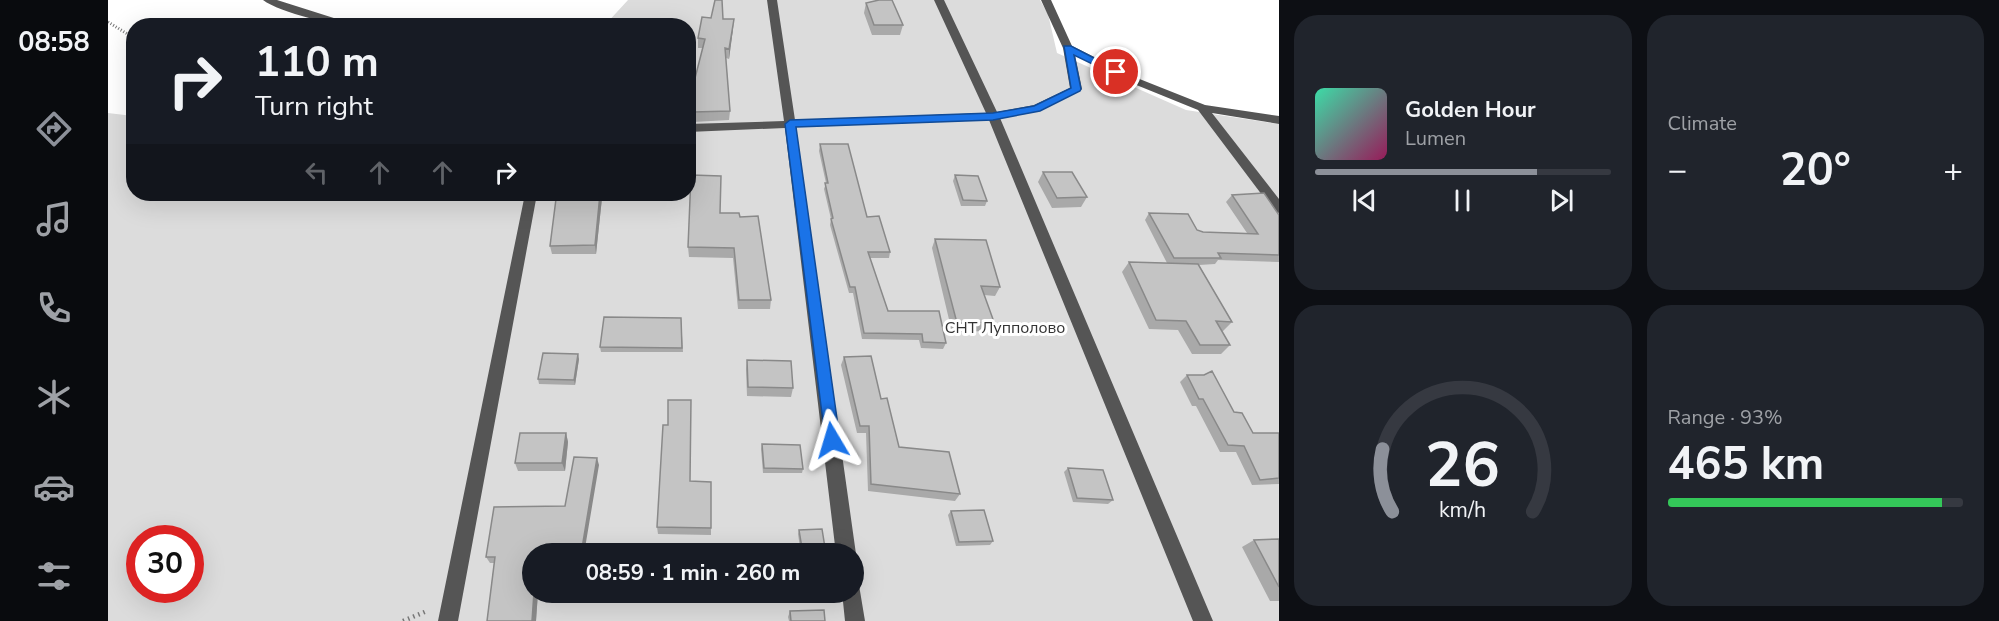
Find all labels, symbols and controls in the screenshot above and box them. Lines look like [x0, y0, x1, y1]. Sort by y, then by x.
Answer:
text: 08:58 [18, 24, 90, 61]
text: 110 m [255, 34, 379, 91]
icon: right [156, 42, 234, 120]
pin [1090, 46, 1141, 97]
icon: arrive [1099, 55, 1132, 88]
text: Turn right [255, 88, 373, 125]
text: Golden Hour [1405, 95, 1536, 125]
icon: directions [33, 108, 75, 150]
text: Climate [1668, 110, 1737, 137]
text: Lumen [1405, 125, 1466, 152]
text: 20° [1780, 140, 1851, 201]
text: − [1668, 148, 1687, 193]
text: + [1943, 148, 1963, 193]
icon: left [300, 156, 333, 189]
icon: ahead [363, 156, 396, 189]
icon: ahead [426, 156, 459, 189]
icon: right [489, 156, 522, 189]
icon: previous [1348, 184, 1381, 217]
icon: pause [1446, 184, 1479, 217]
icon: next [1545, 184, 1578, 217]
icon: music [33, 198, 75, 240]
icon: phone [33, 287, 75, 329]
park label: СНТ Лупполово [945, 317, 1065, 339]
icon: climate [33, 376, 75, 418]
text: Range · 93% [1668, 404, 1783, 431]
position arrow [800, 408, 864, 472]
text: 26 [1425, 423, 1500, 508]
text: 465 km [1668, 434, 1824, 495]
icon: car [33, 466, 75, 508]
text: km/h [1439, 496, 1486, 526]
speed limit sign: 30 [126, 525, 204, 603]
icon: filters [33, 555, 75, 597]
text: 08:59 · 1 min · 260 m [586, 558, 800, 588]

